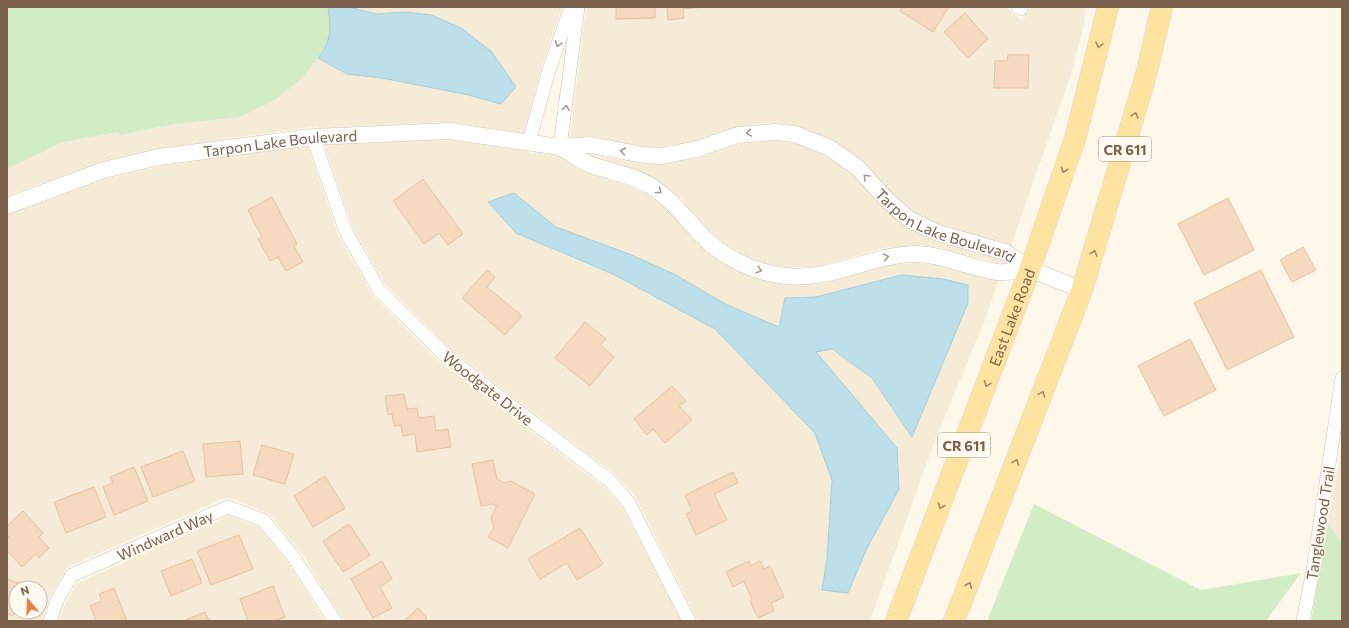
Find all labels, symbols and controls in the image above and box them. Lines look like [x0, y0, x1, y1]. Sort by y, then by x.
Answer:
one-way arrow [555, 40, 563, 47]
one-way arrow [1095, 41, 1104, 48]
one-way arrow [561, 105, 570, 111]
one-way arrow [1130, 112, 1139, 119]
street label: Tarpon Lake Boulevard [202, 126, 358, 160]
one-way arrow [746, 128, 752, 137]
road number: CR 611 [1099, 137, 1151, 161]
one-way arrow [620, 148, 626, 156]
one-way arrow [1061, 167, 1069, 174]
one-way arrow [863, 174, 871, 182]
street label: Tarpon Lake Boulevard [872, 185, 1019, 266]
one-way arrow [655, 186, 662, 194]
one-way arrow [1089, 250, 1098, 257]
one-way arrow [883, 253, 889, 262]
one-way arrow [756, 265, 763, 274]
street label: East Lake Road [985, 266, 1038, 368]
street label: Woodgate Drive [439, 347, 537, 429]
one-way arrow [983, 381, 991, 388]
one-way arrow [1038, 391, 1046, 398]
road number: CR 611 [938, 433, 990, 457]
one-way arrow [1012, 459, 1020, 466]
street label: Tanglewood Trail [1302, 465, 1338, 581]
one-way arrow [937, 502, 945, 509]
street label: Windward Way [114, 506, 216, 564]
north arrow [8, 580, 48, 620]
one-way arrow [964, 581, 972, 589]
text: N [19, 583, 31, 598]

